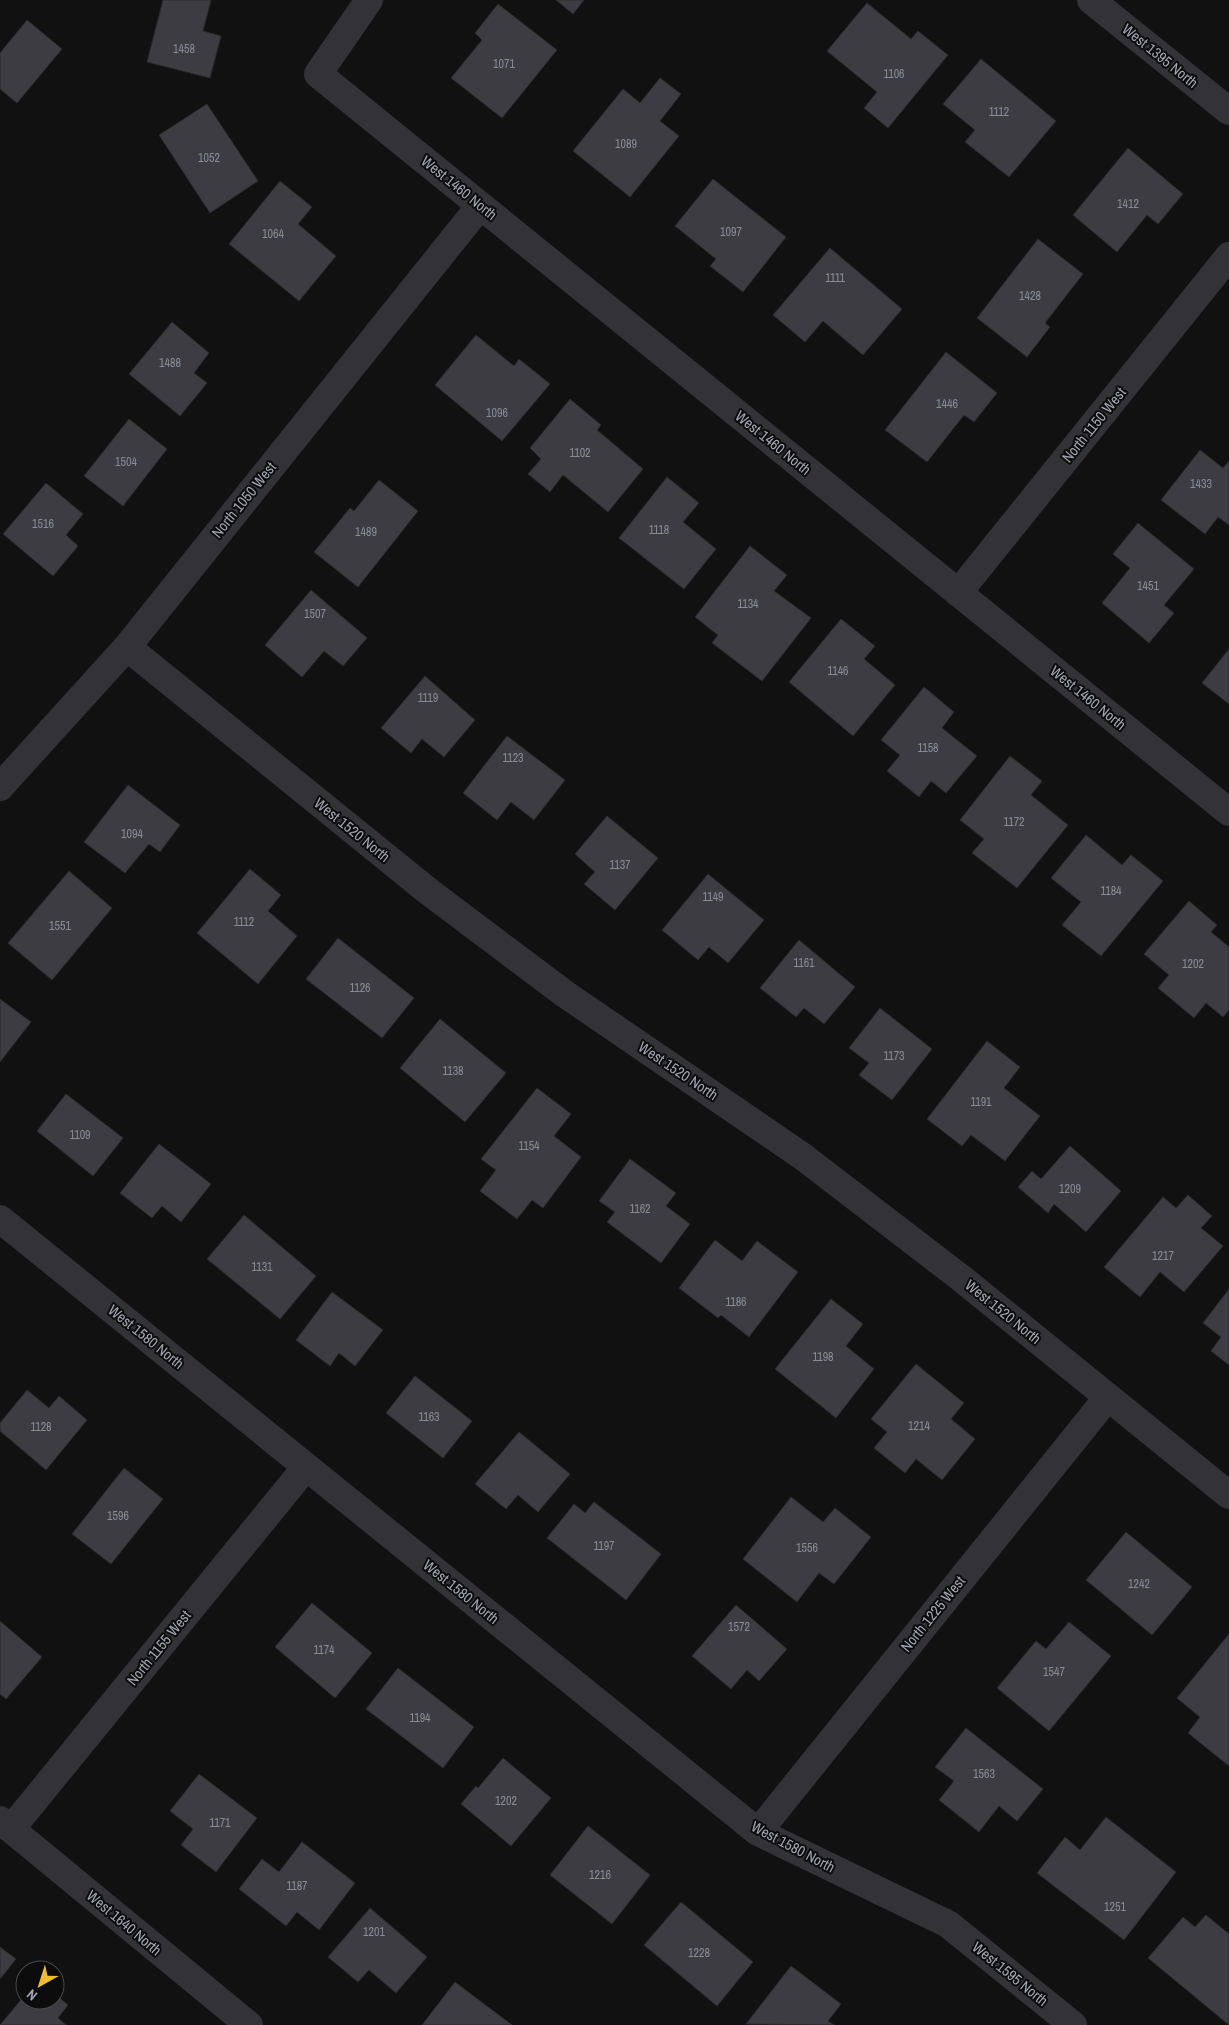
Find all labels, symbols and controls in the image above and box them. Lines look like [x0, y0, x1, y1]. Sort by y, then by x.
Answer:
street label: West 1395 North [1118, 18, 1203, 93]
house number: 1458 [173, 41, 195, 57]
house number: 1071 [493, 56, 515, 72]
house number: 1106 [883, 66, 905, 82]
house number: 1112 [989, 104, 1009, 120]
house number: 1089 [615, 136, 637, 152]
house number: 1052 [198, 150, 220, 166]
street label: West 1460 North [417, 150, 502, 225]
house number: 1412 [1117, 196, 1139, 212]
house number: 1097 [720, 224, 742, 240]
house number: 1064 [262, 226, 284, 242]
house number: 1111 [825, 270, 845, 286]
house number: 1428 [1019, 288, 1041, 304]
house number: 1488 [159, 355, 181, 371]
street label: North 1150 West [1057, 382, 1131, 467]
house number: 1446 [936, 396, 958, 412]
house number: 1096 [486, 405, 508, 421]
street label: West 1460 North [731, 405, 816, 480]
house number: 1102 [569, 445, 591, 461]
house number: 1504 [115, 454, 137, 470]
street label: North 1050 West [206, 457, 281, 542]
house number: 1433 [1190, 476, 1212, 492]
house number: 1516 [32, 516, 54, 532]
house number: 1118 [649, 522, 669, 538]
house number: 1489 [355, 524, 377, 540]
house number: 1451 [1137, 578, 1159, 594]
house number: 1134 [737, 596, 759, 612]
house number: 1507 [304, 606, 326, 622]
street label: West 1460 North [1046, 660, 1131, 735]
house number: 1146 [827, 663, 849, 679]
house number: 1119 [418, 690, 438, 706]
house number: 1158 [917, 740, 939, 756]
house number: 1123 [502, 750, 524, 766]
street label: West 1520 North [310, 792, 395, 867]
house number: 1172 [1003, 814, 1025, 830]
house number: 1094 [121, 826, 143, 842]
house number: 1137 [609, 857, 631, 873]
house number: 1184 [1100, 883, 1122, 899]
house number: 1149 [702, 889, 724, 905]
house number: 1112 [234, 914, 254, 930]
house number: 1551 [49, 918, 71, 934]
house number: 1161 [793, 955, 815, 971]
house number: 1202 [1182, 956, 1204, 972]
house number: 1126 [349, 980, 371, 996]
street label: West 1520 North [634, 1036, 722, 1105]
house number: 1173 [883, 1048, 905, 1064]
house number: 1138 [442, 1063, 464, 1079]
house number: 1191 [970, 1094, 992, 1110]
house number: 1109 [69, 1127, 91, 1143]
house number: 1154 [518, 1138, 540, 1154]
house number: 1209 [1059, 1181, 1081, 1197]
house number: 1162 [629, 1201, 651, 1217]
house number: 1217 [1152, 1248, 1174, 1264]
house number: 1131 [251, 1259, 273, 1275]
street label: West 1520 North [961, 1274, 1046, 1349]
house number: 1186 [725, 1294, 747, 1310]
street label: West 1580 North [104, 1299, 189, 1374]
house number: 1198 [812, 1349, 834, 1365]
house number: 1163 [418, 1409, 440, 1425]
house number: 1214 [908, 1418, 930, 1434]
house number: 1128 [30, 1419, 52, 1435]
house number: 1596 [107, 1508, 129, 1524]
house number: 1197 [593, 1538, 615, 1554]
house number: 1556 [796, 1540, 818, 1556]
street label: West 1580 North [419, 1554, 504, 1629]
street label: North 1225 West [895, 1571, 970, 1656]
house number: 1242 [1128, 1576, 1150, 1592]
street label: North 1155 West [122, 1605, 196, 1690]
house number: 1572 [728, 1619, 750, 1635]
house number: 1174 [313, 1642, 335, 1658]
house number: 1547 [1043, 1664, 1065, 1680]
house number: 1194 [409, 1710, 431, 1726]
house number: 1563 [973, 1766, 995, 1782]
house number: 1202 [495, 1793, 517, 1809]
house number: 1171 [209, 1815, 231, 1831]
street label: West 1580 North [748, 1816, 839, 1877]
house number: 1216 [589, 1867, 611, 1883]
house number: 1187 [286, 1878, 308, 1894]
street label: West 1640 North [82, 1885, 166, 1960]
house number: 1251 [1104, 1899, 1126, 1915]
house number: 1201 [363, 1924, 385, 1940]
street label: West 1595 North [968, 1936, 1053, 2011]
house number: 1228 [688, 1945, 710, 1961]
north arrow [15, 1960, 65, 2010]
text: N [23, 1985, 41, 2005]

